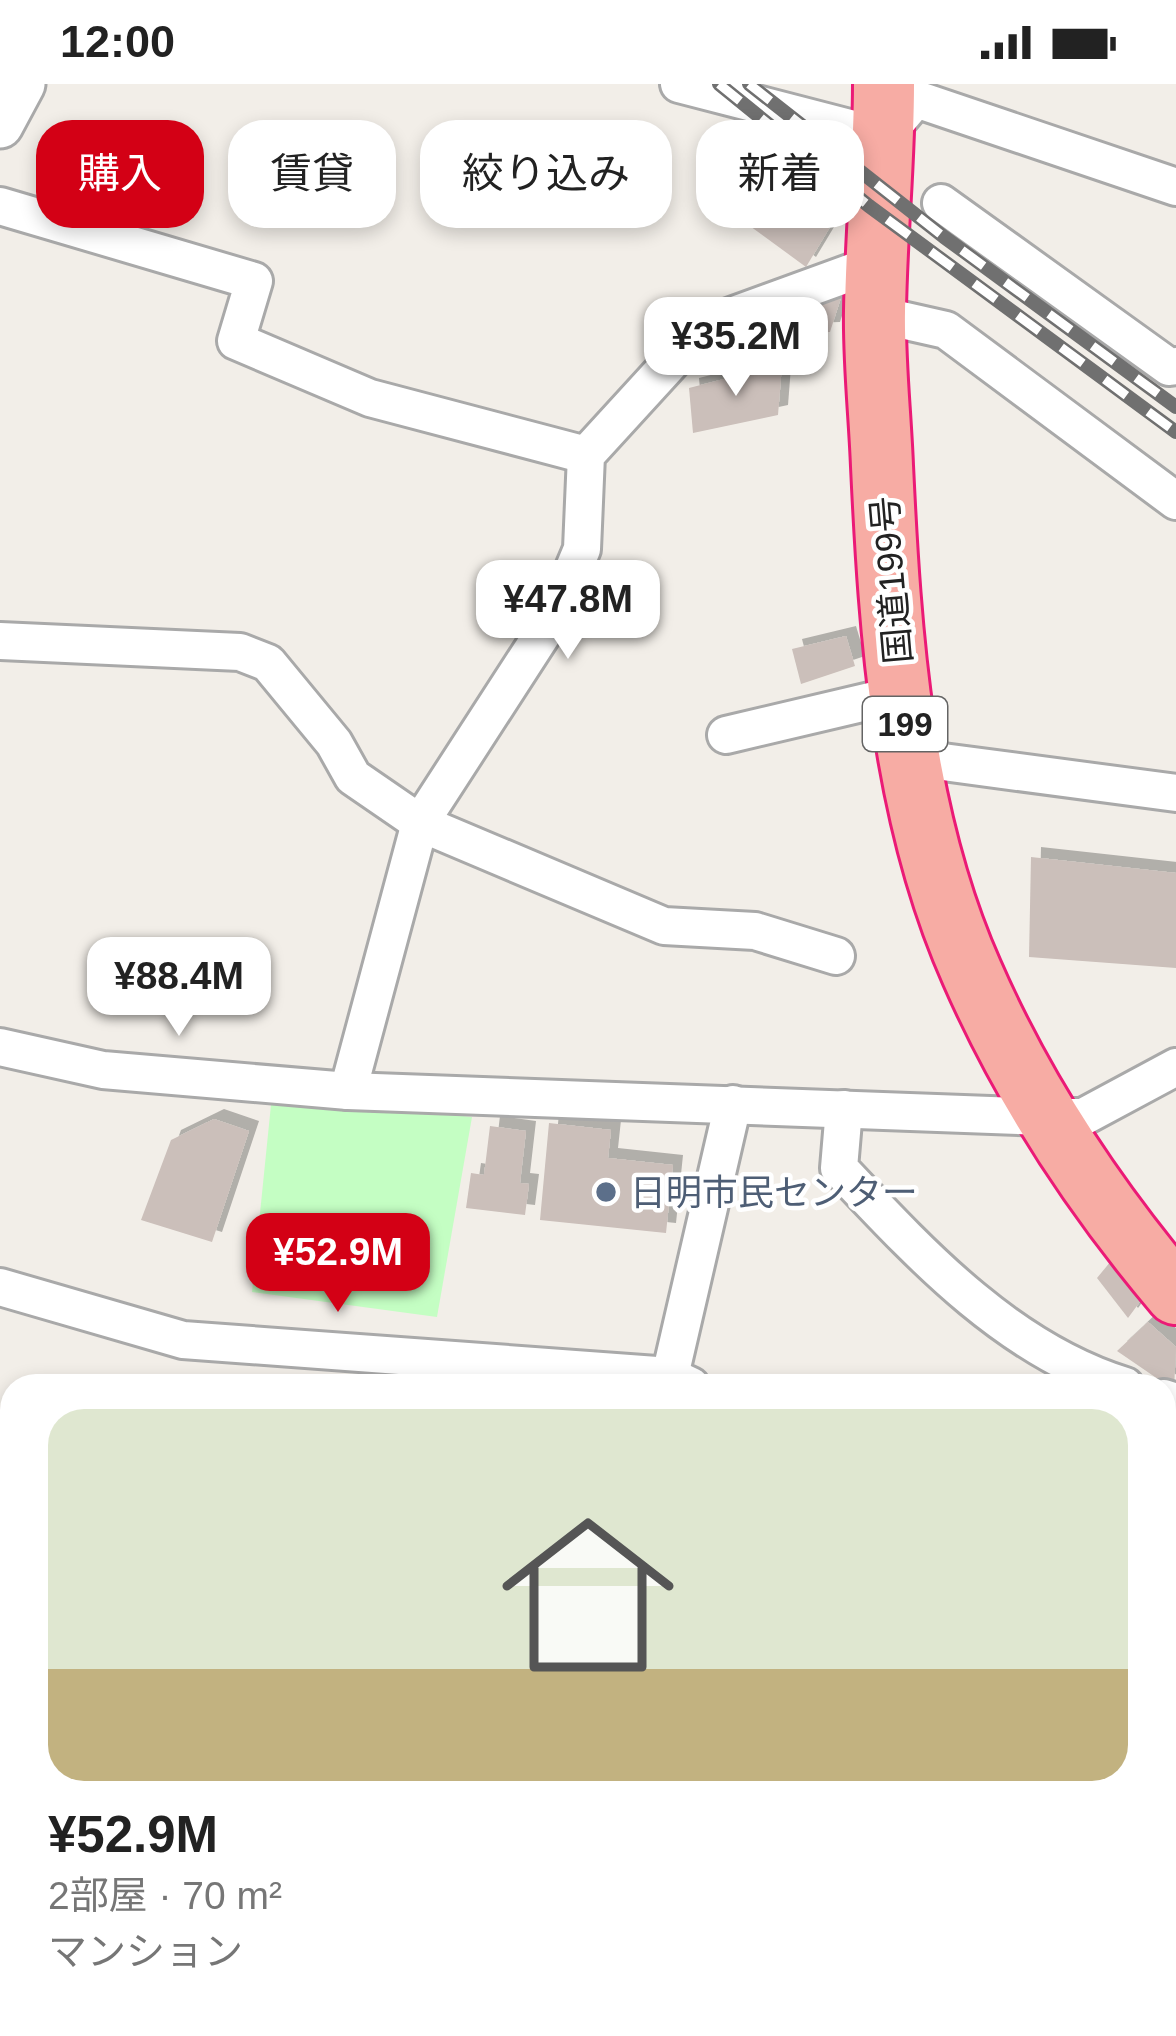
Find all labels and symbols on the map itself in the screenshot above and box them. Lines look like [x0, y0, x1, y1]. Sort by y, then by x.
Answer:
pin: ¥35.2M [638, 297, 834, 399]
street label: 国道199号 [864, 494, 919, 665]
pin: ¥47.8M [470, 560, 666, 662]
road number: 199 [863, 697, 947, 751]
pin: ¥88.4M [81, 937, 277, 1039]
place label: 日明市民センター [630, 1172, 918, 1213]
marker: 日明市民センター [593, 1179, 619, 1205]
pin: ¥52.9M [240, 1213, 436, 1315]

